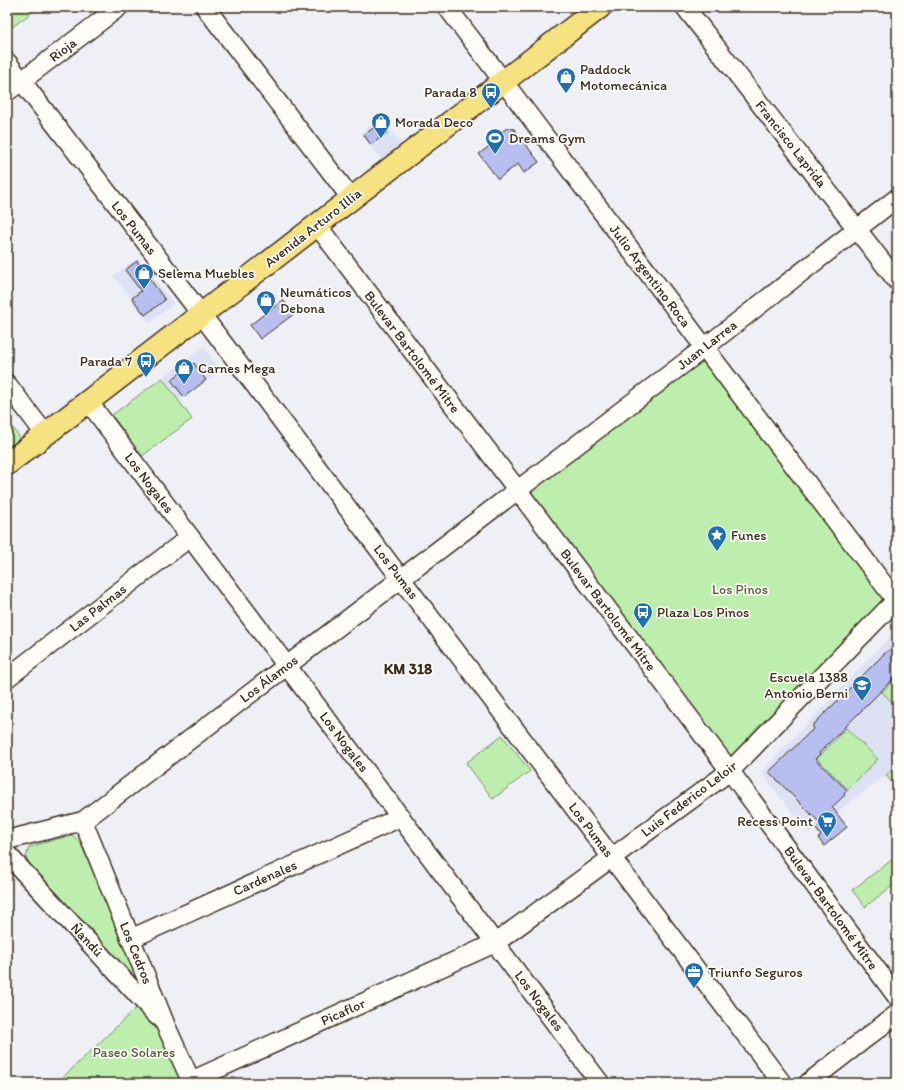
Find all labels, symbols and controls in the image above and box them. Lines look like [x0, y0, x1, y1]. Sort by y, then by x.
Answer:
street label: Rioja [46, 34, 81, 66]
place label: Paddock Motomecánica [580, 61, 667, 94]
shop icon: Paddock Motomecánica [555, 66, 577, 94]
bus stop icon: Parada 8 [480, 81, 502, 109]
place label: Parada 8 [424, 84, 477, 101]
street label: Francisco Laprida [752, 97, 831, 192]
shop icon: Morada Deco [370, 111, 392, 139]
place label: Morada Deco [395, 114, 473, 131]
sports icon: Dreams Gym [484, 127, 506, 155]
place label: Dreams Gym [509, 130, 586, 147]
street label: Avenida Arturo Illia [261, 184, 365, 271]
street label: Los Pumas [108, 198, 160, 258]
street label: Julio Argentino Roca [606, 221, 694, 331]
shop icon: Selema Muebles [133, 262, 155, 290]
place label: Selema Muebles [158, 265, 255, 282]
place label: Neumáticos Debona [280, 284, 352, 317]
street label: Bulevar Bartolomé Mitre [360, 287, 464, 417]
shop icon: Neumáticos Debona [255, 289, 277, 317]
street label: Juan Larrea [674, 316, 740, 374]
bus stop icon: Parada 7 [135, 350, 157, 378]
place label: Parada 7 [80, 353, 132, 370]
shop icon: Carnes Mega [173, 357, 195, 385]
place label: Carnes Mega [198, 360, 276, 377]
street label: Los Nogales [121, 449, 177, 517]
place icon: Funes [706, 524, 728, 552]
place label: Funes [731, 527, 767, 544]
street label: Los Pumas [370, 541, 422, 603]
street label: Bulevar Bartolomé Mitre [556, 545, 660, 675]
street label: Las Palmas [66, 580, 130, 636]
park label: Los Pinos [712, 581, 768, 598]
bus stop icon: Plaza Los Pinos [632, 601, 654, 629]
place label: Plaza Los Pinos [657, 604, 749, 621]
street label: Los Álamos [237, 652, 301, 706]
district label: KM 318 [384, 660, 433, 678]
place label: Escuela 1388 Antonio Berni [765, 669, 848, 702]
school or university icon: Escuela 1388 Antonio Berni [851, 674, 873, 702]
street label: Los Nogales [316, 708, 372, 776]
street label: Luis Federico Leloir [638, 757, 741, 841]
street label: Los Pumas [565, 799, 617, 861]
supermarket icon: Recess Point [816, 810, 838, 838]
place label: Recess Point [737, 813, 813, 830]
street label: Bulevar Bartolomé Mitre [780, 843, 882, 973]
street label: Cardenales [230, 856, 300, 900]
street label: Los Cedros [116, 919, 156, 987]
street label: Ñandú [67, 920, 107, 961]
office icon: Triunfo Seguros [683, 961, 705, 989]
place label: Triunfo Seguros [708, 964, 803, 981]
street label: Los Nogales [511, 967, 567, 1035]
street label: Picaflor [318, 995, 368, 1029]
park label: Paseo Solares [93, 1044, 175, 1061]

